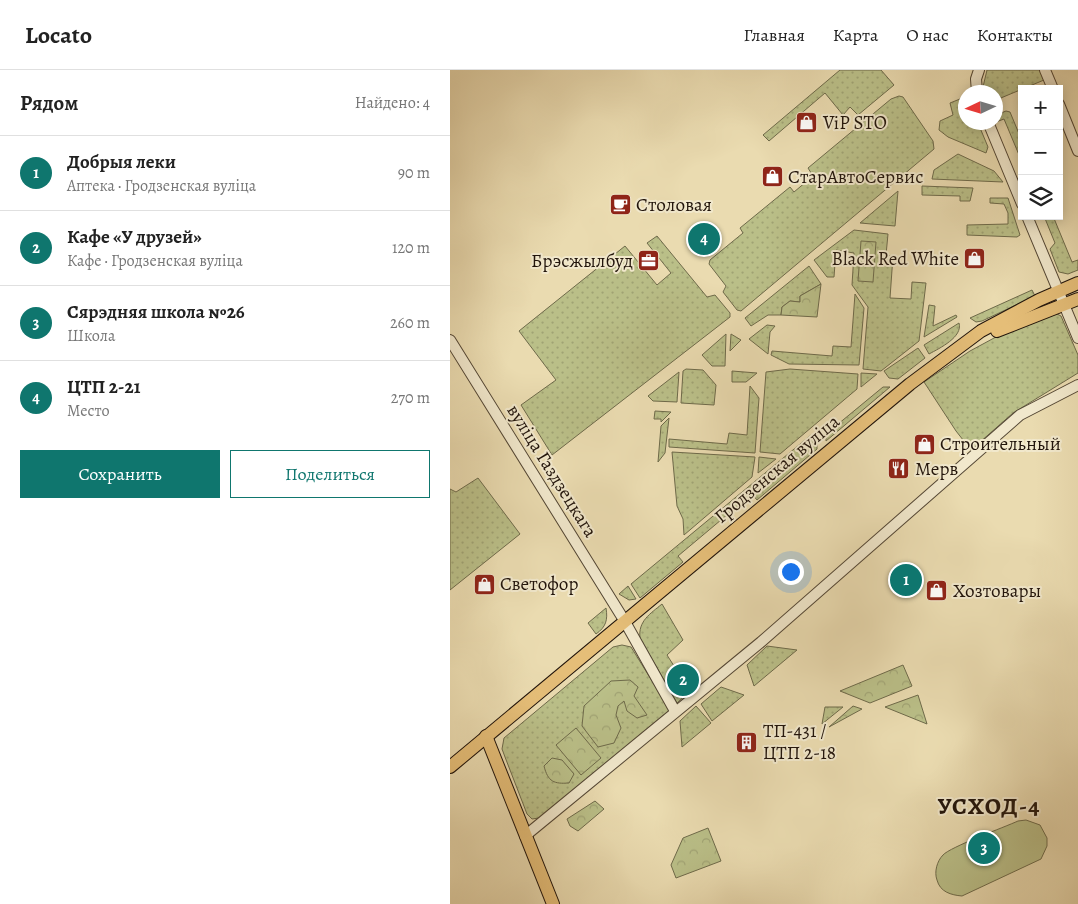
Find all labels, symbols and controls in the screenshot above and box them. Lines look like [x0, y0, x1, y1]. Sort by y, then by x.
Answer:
text: Locato [25, 19, 92, 51]
text: Главная [744, 23, 805, 47]
text: Карта [833, 23, 878, 47]
text: О нас [906, 23, 949, 47]
text: Контакты [977, 23, 1053, 47]
north arrow [958, 85, 1003, 130]
map controls [1018, 85, 1063, 220]
button: + [1018, 85, 1063, 130]
text: Рядом [20, 89, 78, 117]
text: Найдено: 4 [355, 92, 430, 114]
place label: ViP STO [822, 110, 887, 136]
shop icon: ViP STO [795, 111, 819, 135]
button: − [1018, 130, 1063, 175]
text: Добрыя леки [67, 149, 176, 175]
text: 1 [33, 162, 39, 184]
text: 90 m [398, 162, 430, 184]
place label: СтарАвтоСервис [788, 164, 923, 190]
shop icon: СтарАвтоСервис [760, 165, 784, 189]
text: Аптека · Гродзенская вуліца [67, 175, 256, 197]
button: layers [1018, 175, 1063, 220]
place label: Столовая [636, 192, 712, 218]
cafe icon: Столовая [608, 193, 632, 217]
pin: 4 [688, 220, 720, 258]
text: Кафе «У друзей» [67, 224, 202, 250]
text: 2 [32, 237, 40, 259]
text: 120 m [392, 237, 430, 259]
place label: Black Red White [832, 246, 959, 272]
shop icon: Black Red White [963, 247, 987, 271]
place label: Брэсжылбуд [531, 248, 633, 274]
office icon: Брэсжылбуд [637, 249, 661, 273]
text: Кафе · Гродзенская вуліца [67, 250, 243, 272]
text: Сярэдняя школа №26 [67, 299, 245, 325]
text: 3 [33, 312, 39, 334]
text: 260 m [390, 312, 430, 334]
text: Школа [67, 325, 115, 347]
text: ЦТП 2-21 [67, 374, 141, 400]
text: 4 [32, 387, 40, 409]
text: 270 m [391, 387, 430, 409]
text: Место [67, 400, 110, 422]
street label: вуліца Газдзецкага [501, 400, 603, 543]
street label: Гродзенская вуліца [709, 409, 846, 529]
place label: Строительный [940, 431, 1061, 457]
shop icon: Строительный [912, 432, 936, 456]
button: Сохранить [20, 450, 220, 498]
button: Поделиться [230, 450, 430, 498]
place label: Мерв [915, 456, 958, 482]
restaurant icon: Мерв [887, 457, 911, 481]
your location [778, 559, 804, 585]
pin: 1 [890, 561, 922, 599]
place label: Светофор [500, 571, 578, 597]
shop icon: Светофор [472, 572, 496, 596]
place label: Хозтовары [953, 578, 1041, 604]
shop icon: Хозтовары [925, 579, 949, 603]
pin: 2 [667, 661, 699, 699]
place label: ТП-431 / ЦТП 2-18 [763, 718, 836, 766]
building icon: ТП-431 / ЦТП 2-18 [735, 730, 759, 754]
district label: УСХОД-4 [938, 790, 1040, 822]
pin: 3 [968, 829, 1000, 867]

